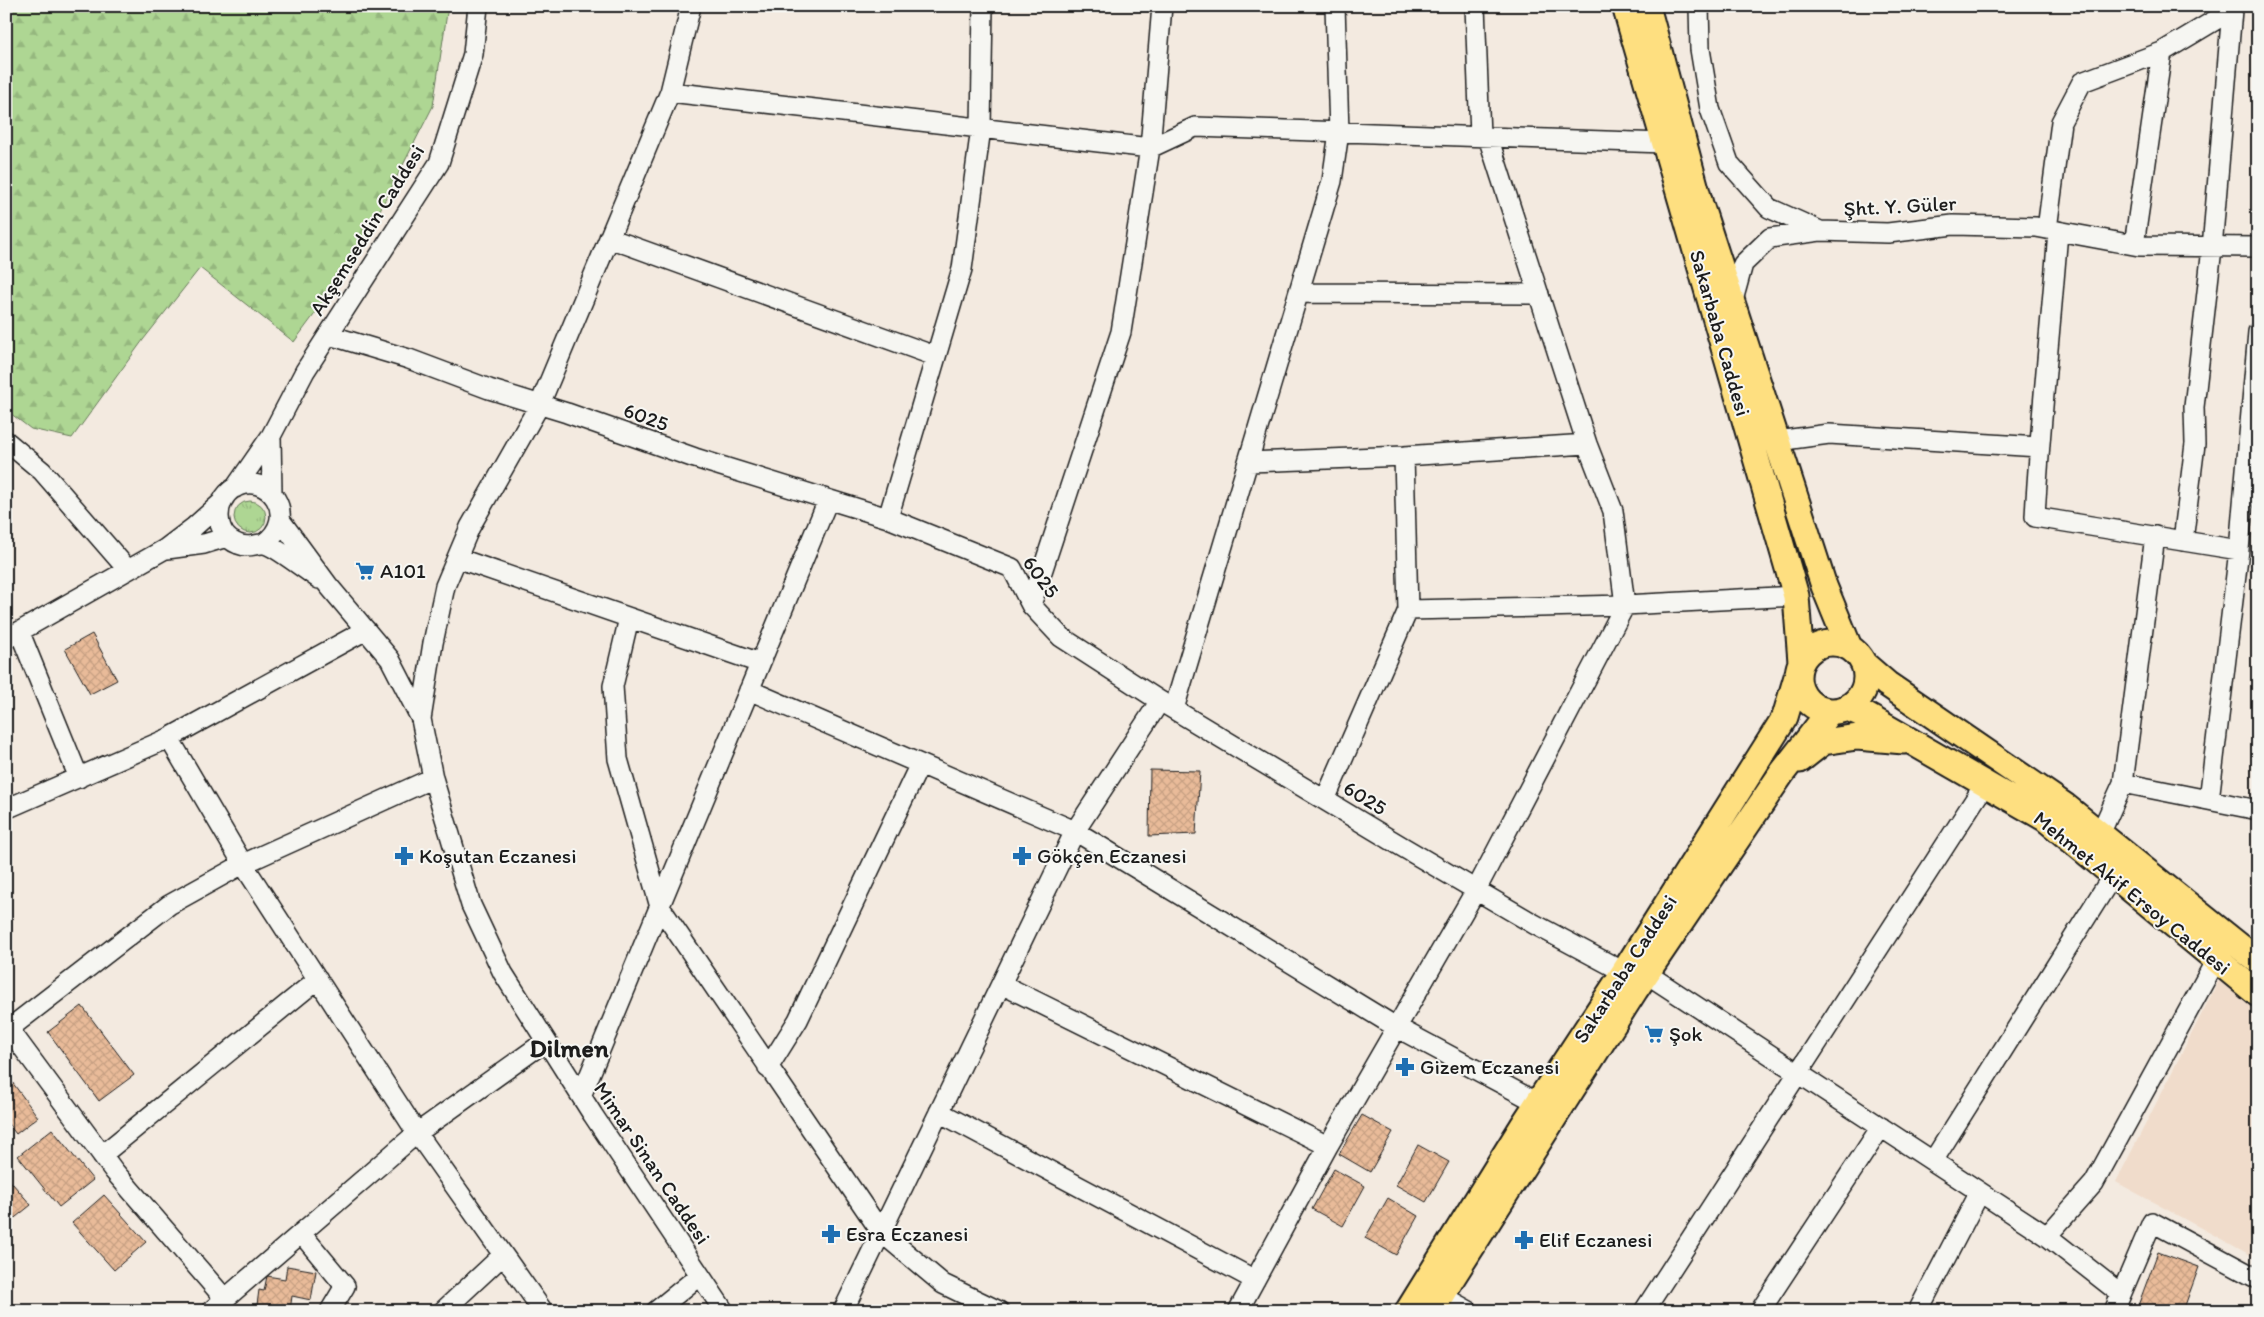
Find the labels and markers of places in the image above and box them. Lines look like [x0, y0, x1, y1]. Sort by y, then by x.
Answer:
place label: A101 [380, 558, 426, 583]
supermarket icon: A101 [354, 560, 376, 582]
place label: Koşutan Eczanesi [419, 843, 577, 868]
place label: Gökçen Eczanesi [1037, 843, 1187, 868]
pharmacy icon: Koşutan Eczanesi [393, 845, 415, 867]
pharmacy icon: Gökçen Eczanesi [1011, 845, 1033, 867]
place label: Şok [1669, 1021, 1703, 1046]
supermarket icon: Şok [1643, 1023, 1665, 1045]
place label: Gizem Eczanesi [1420, 1054, 1559, 1079]
pharmacy icon: Gizem Eczanesi [1394, 1056, 1416, 1078]
place label: Esra Eczanesi [846, 1221, 968, 1246]
pharmacy icon: Esra Eczanesi [820, 1223, 842, 1245]
place label: Elif Eczanesi [1539, 1227, 1652, 1252]
pharmacy icon: Elif Eczanesi [1513, 1229, 1535, 1251]

